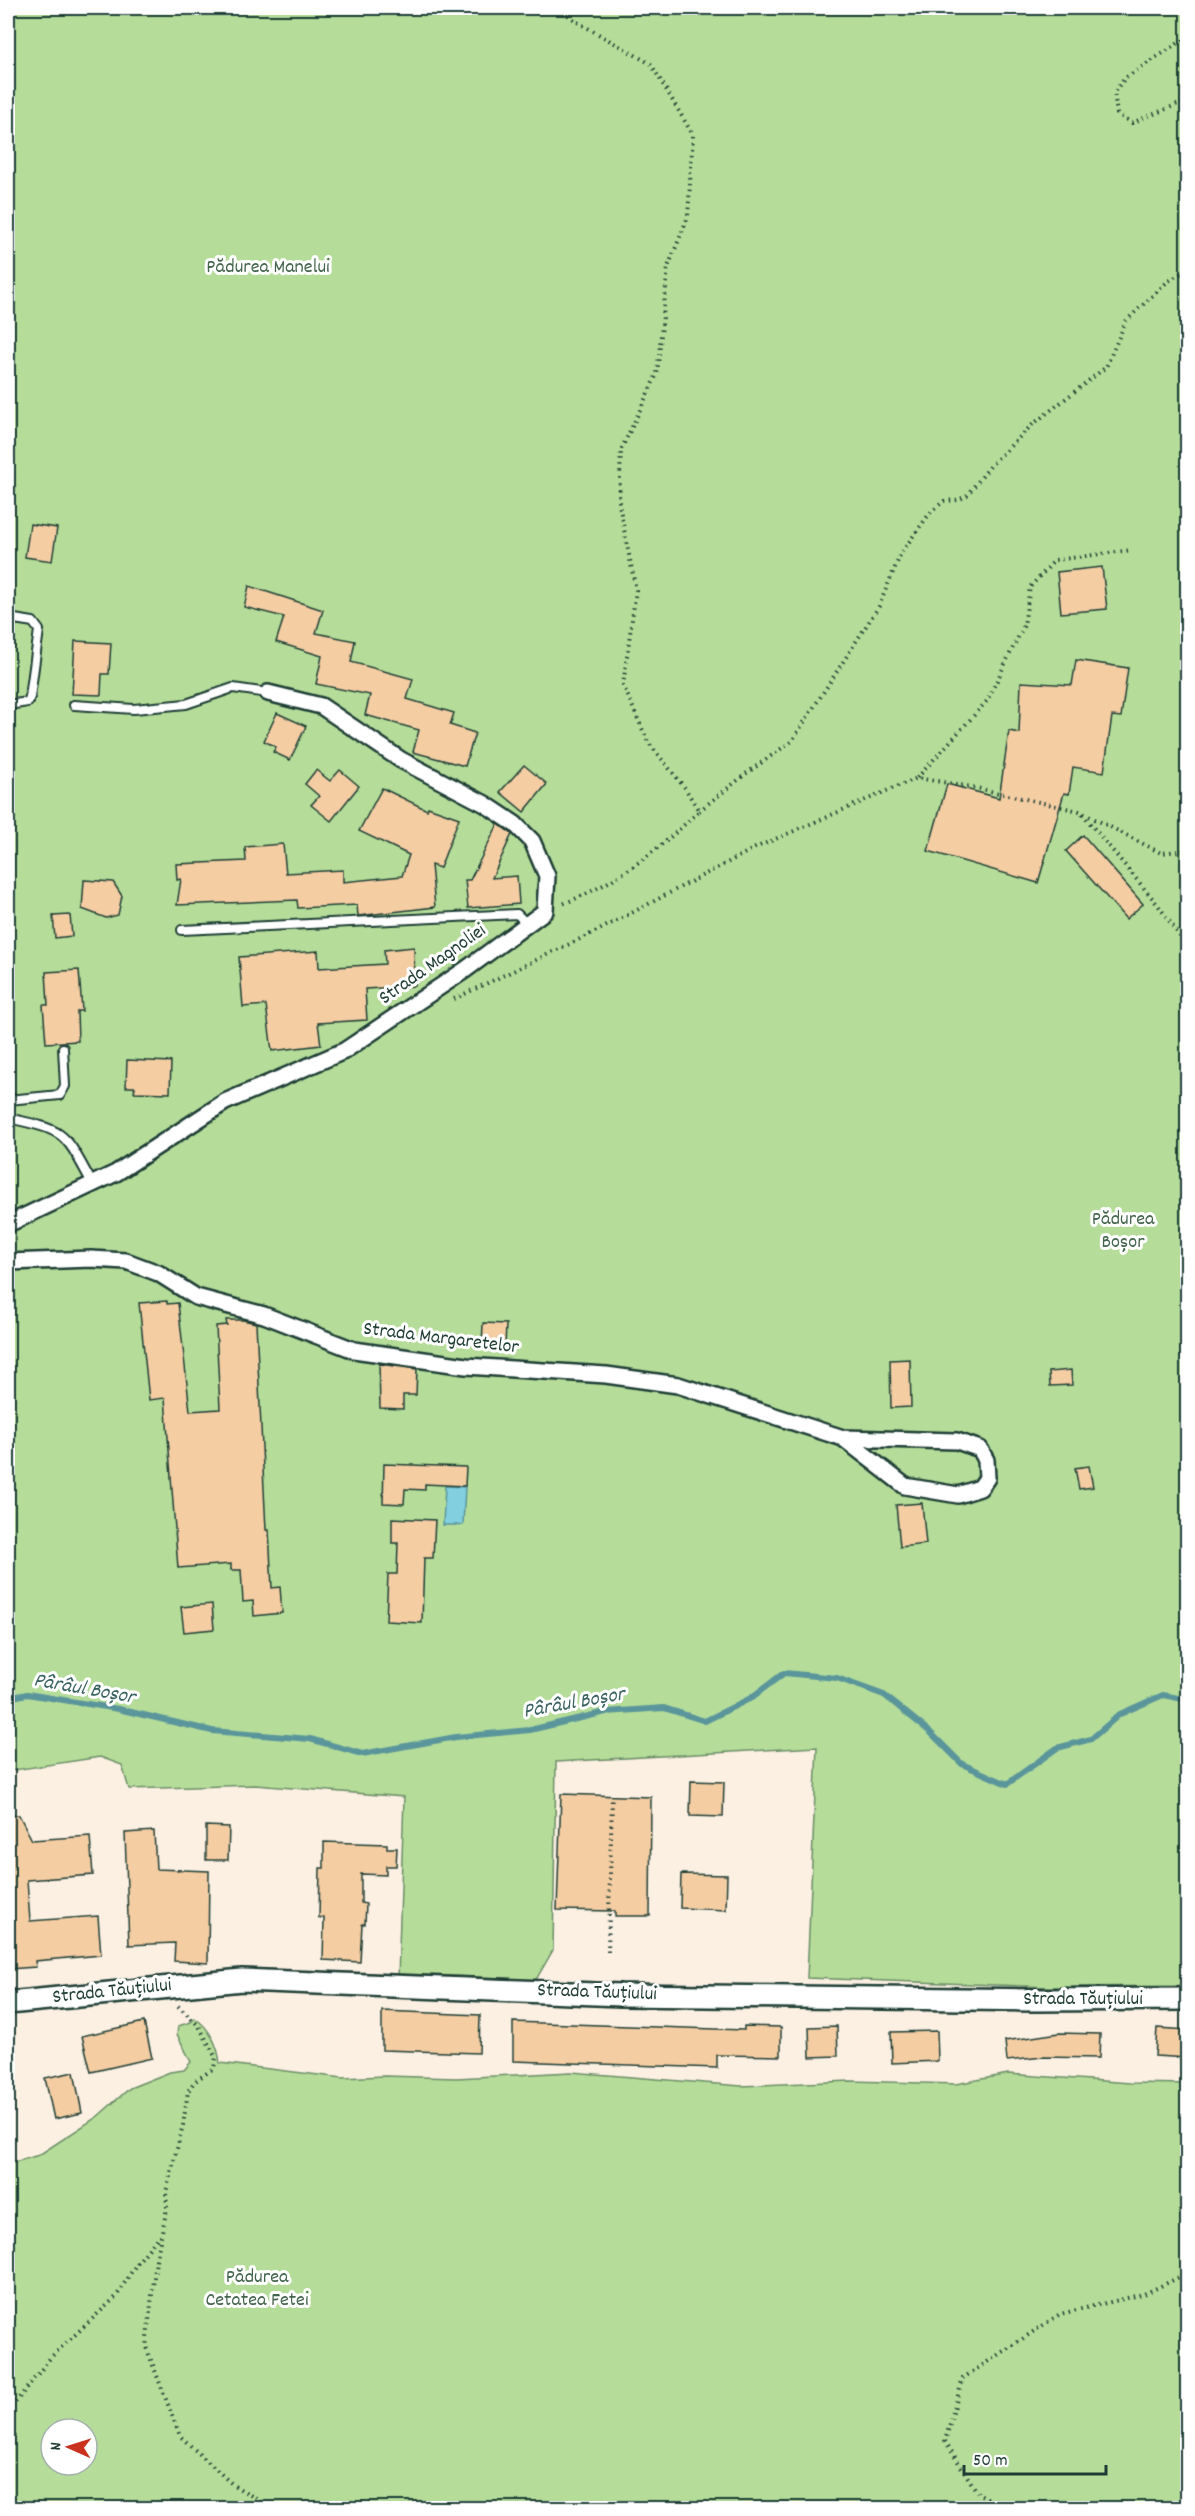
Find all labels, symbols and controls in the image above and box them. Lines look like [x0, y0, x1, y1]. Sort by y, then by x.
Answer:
park label: Pădurea Manelui [206, 254, 330, 282]
street label: Strada Magnoliei [374, 917, 493, 1012]
park label: Pădurea Boșor [1092, 1206, 1155, 1257]
street label: Strada Margaretelor [362, 1316, 521, 1363]
water label: Pârâul Boșor [31, 1666, 139, 1714]
water label: Pârâul Boșor [521, 1680, 629, 1728]
street label: Strada Tăuțiului [51, 1972, 173, 2012]
street label: Strada Tăuțiului [537, 1977, 658, 2009]
street label: Strada Tăuțiului [1023, 1986, 1143, 2014]
park label: Pădurea Cetatea Fetei [205, 2264, 309, 2315]
north arrow [39, 2417, 99, 2477]
scale bar [964, 2438, 1106, 2476]
text: N [45, 2442, 68, 2451]
text: 50 m [973, 2449, 1008, 2474]

